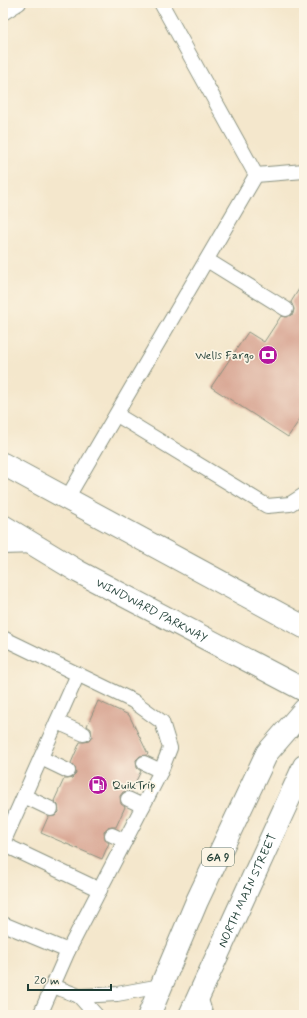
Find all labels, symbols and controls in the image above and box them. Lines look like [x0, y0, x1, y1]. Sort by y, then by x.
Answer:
bank icon: Wells Fargo [257, 344, 279, 366]
place label: Wells Fargo [195, 348, 254, 364]
street label: WINDWARD PARKWAY [93, 575, 210, 647]
fuel station icon: QuikTrip [87, 774, 109, 796]
place label: QuikTrip [112, 778, 155, 794]
street label: NORTH MAIN STREET [215, 831, 281, 950]
road number: GA 9 [202, 848, 234, 866]
scale bar [28, 966, 111, 992]
text: 20 m [34, 973, 60, 989]

